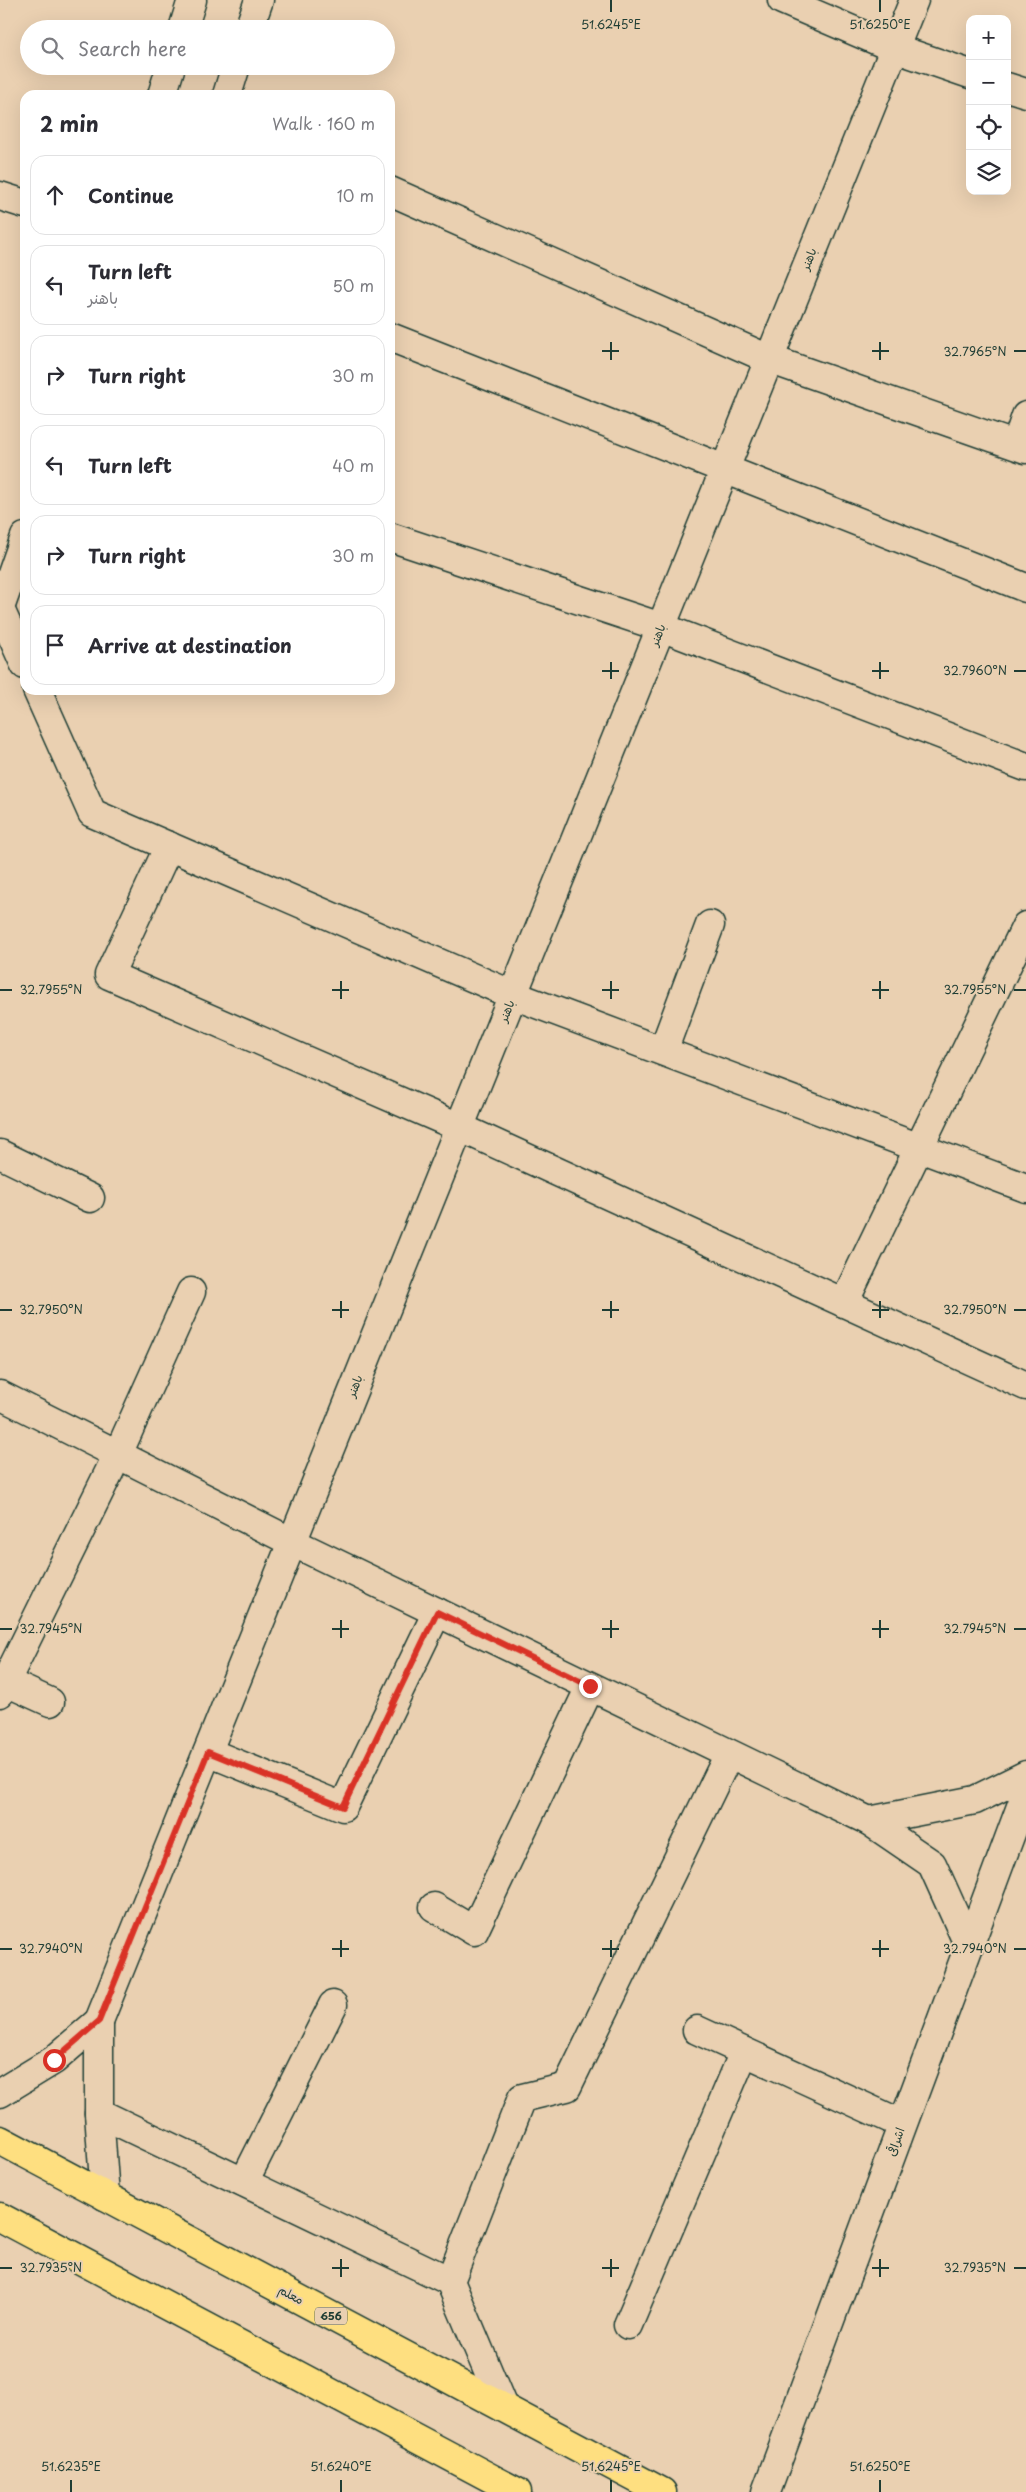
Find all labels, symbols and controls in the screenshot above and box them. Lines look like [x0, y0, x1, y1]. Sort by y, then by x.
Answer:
text: 51.6245°E [581, 15, 641, 33]
text: 51.6250°E [849, 15, 911, 33]
map controls [966, 15, 1011, 195]
button: + [966, 15, 1011, 60]
search box [20, 20, 395, 75]
icon: search [38, 34, 66, 62]
text: Search here [78, 34, 187, 62]
button: − [966, 60, 1011, 105]
button: locate [966, 105, 1011, 150]
text: 2 min [40, 107, 99, 139]
text: Walk · 160 m [272, 111, 375, 135]
button: layers [966, 150, 1011, 195]
icon: ahead [41, 181, 69, 209]
text: Continue [88, 181, 174, 209]
text: 10 m [337, 183, 374, 207]
street label: باهنر [795, 245, 821, 273]
text: Turn left [88, 257, 172, 285]
icon: left [41, 271, 69, 299]
text: 50 m [333, 273, 374, 297]
text: باهنر [88, 285, 118, 309]
text: 32.7965°N [943, 342, 1007, 360]
icon: right [41, 361, 69, 389]
text: Turn right [88, 361, 186, 389]
text: 30 m [332, 363, 374, 387]
icon: left [41, 451, 69, 479]
text: Turn left [88, 451, 172, 479]
text: 40 m [332, 453, 374, 477]
icon: right [41, 541, 69, 569]
text: Turn right [88, 541, 186, 569]
text: 30 m [332, 543, 374, 567]
street label: باهنر [644, 621, 670, 649]
icon: arrive [41, 631, 69, 659]
text: Arrive at destination [88, 631, 292, 659]
text: 32.7960°N [943, 661, 1007, 679]
text: 32.7955°N [20, 980, 82, 998]
text: 32.7955°N [944, 980, 1006, 998]
street label: باهنر [493, 997, 519, 1025]
text: 32.7950°N [19, 1300, 83, 1318]
text: 32.7950°N [943, 1300, 1007, 1318]
street label: باهنر [341, 1372, 367, 1400]
text: 32.7945°N [20, 1619, 82, 1637]
text: 32.7945°N [944, 1619, 1006, 1637]
route end [579, 1675, 602, 1698]
text: 32.7940°N [19, 1939, 83, 1957]
text: 32.7940°N [943, 1939, 1007, 1957]
route start [43, 2049, 66, 2072]
street label: اشراقی [882, 2125, 909, 2159]
text: 32.7935°N [20, 2258, 82, 2276]
text: 32.7935°N [944, 2258, 1006, 2276]
street label: معلم [275, 2280, 307, 2309]
road number: 656 [315, 2308, 347, 2324]
text: 51.6235°E [41, 2457, 101, 2475]
text: 51.6240°E [310, 2457, 372, 2475]
text: 51.6245°E [581, 2457, 641, 2475]
text: 51.6250°E [849, 2457, 911, 2475]

